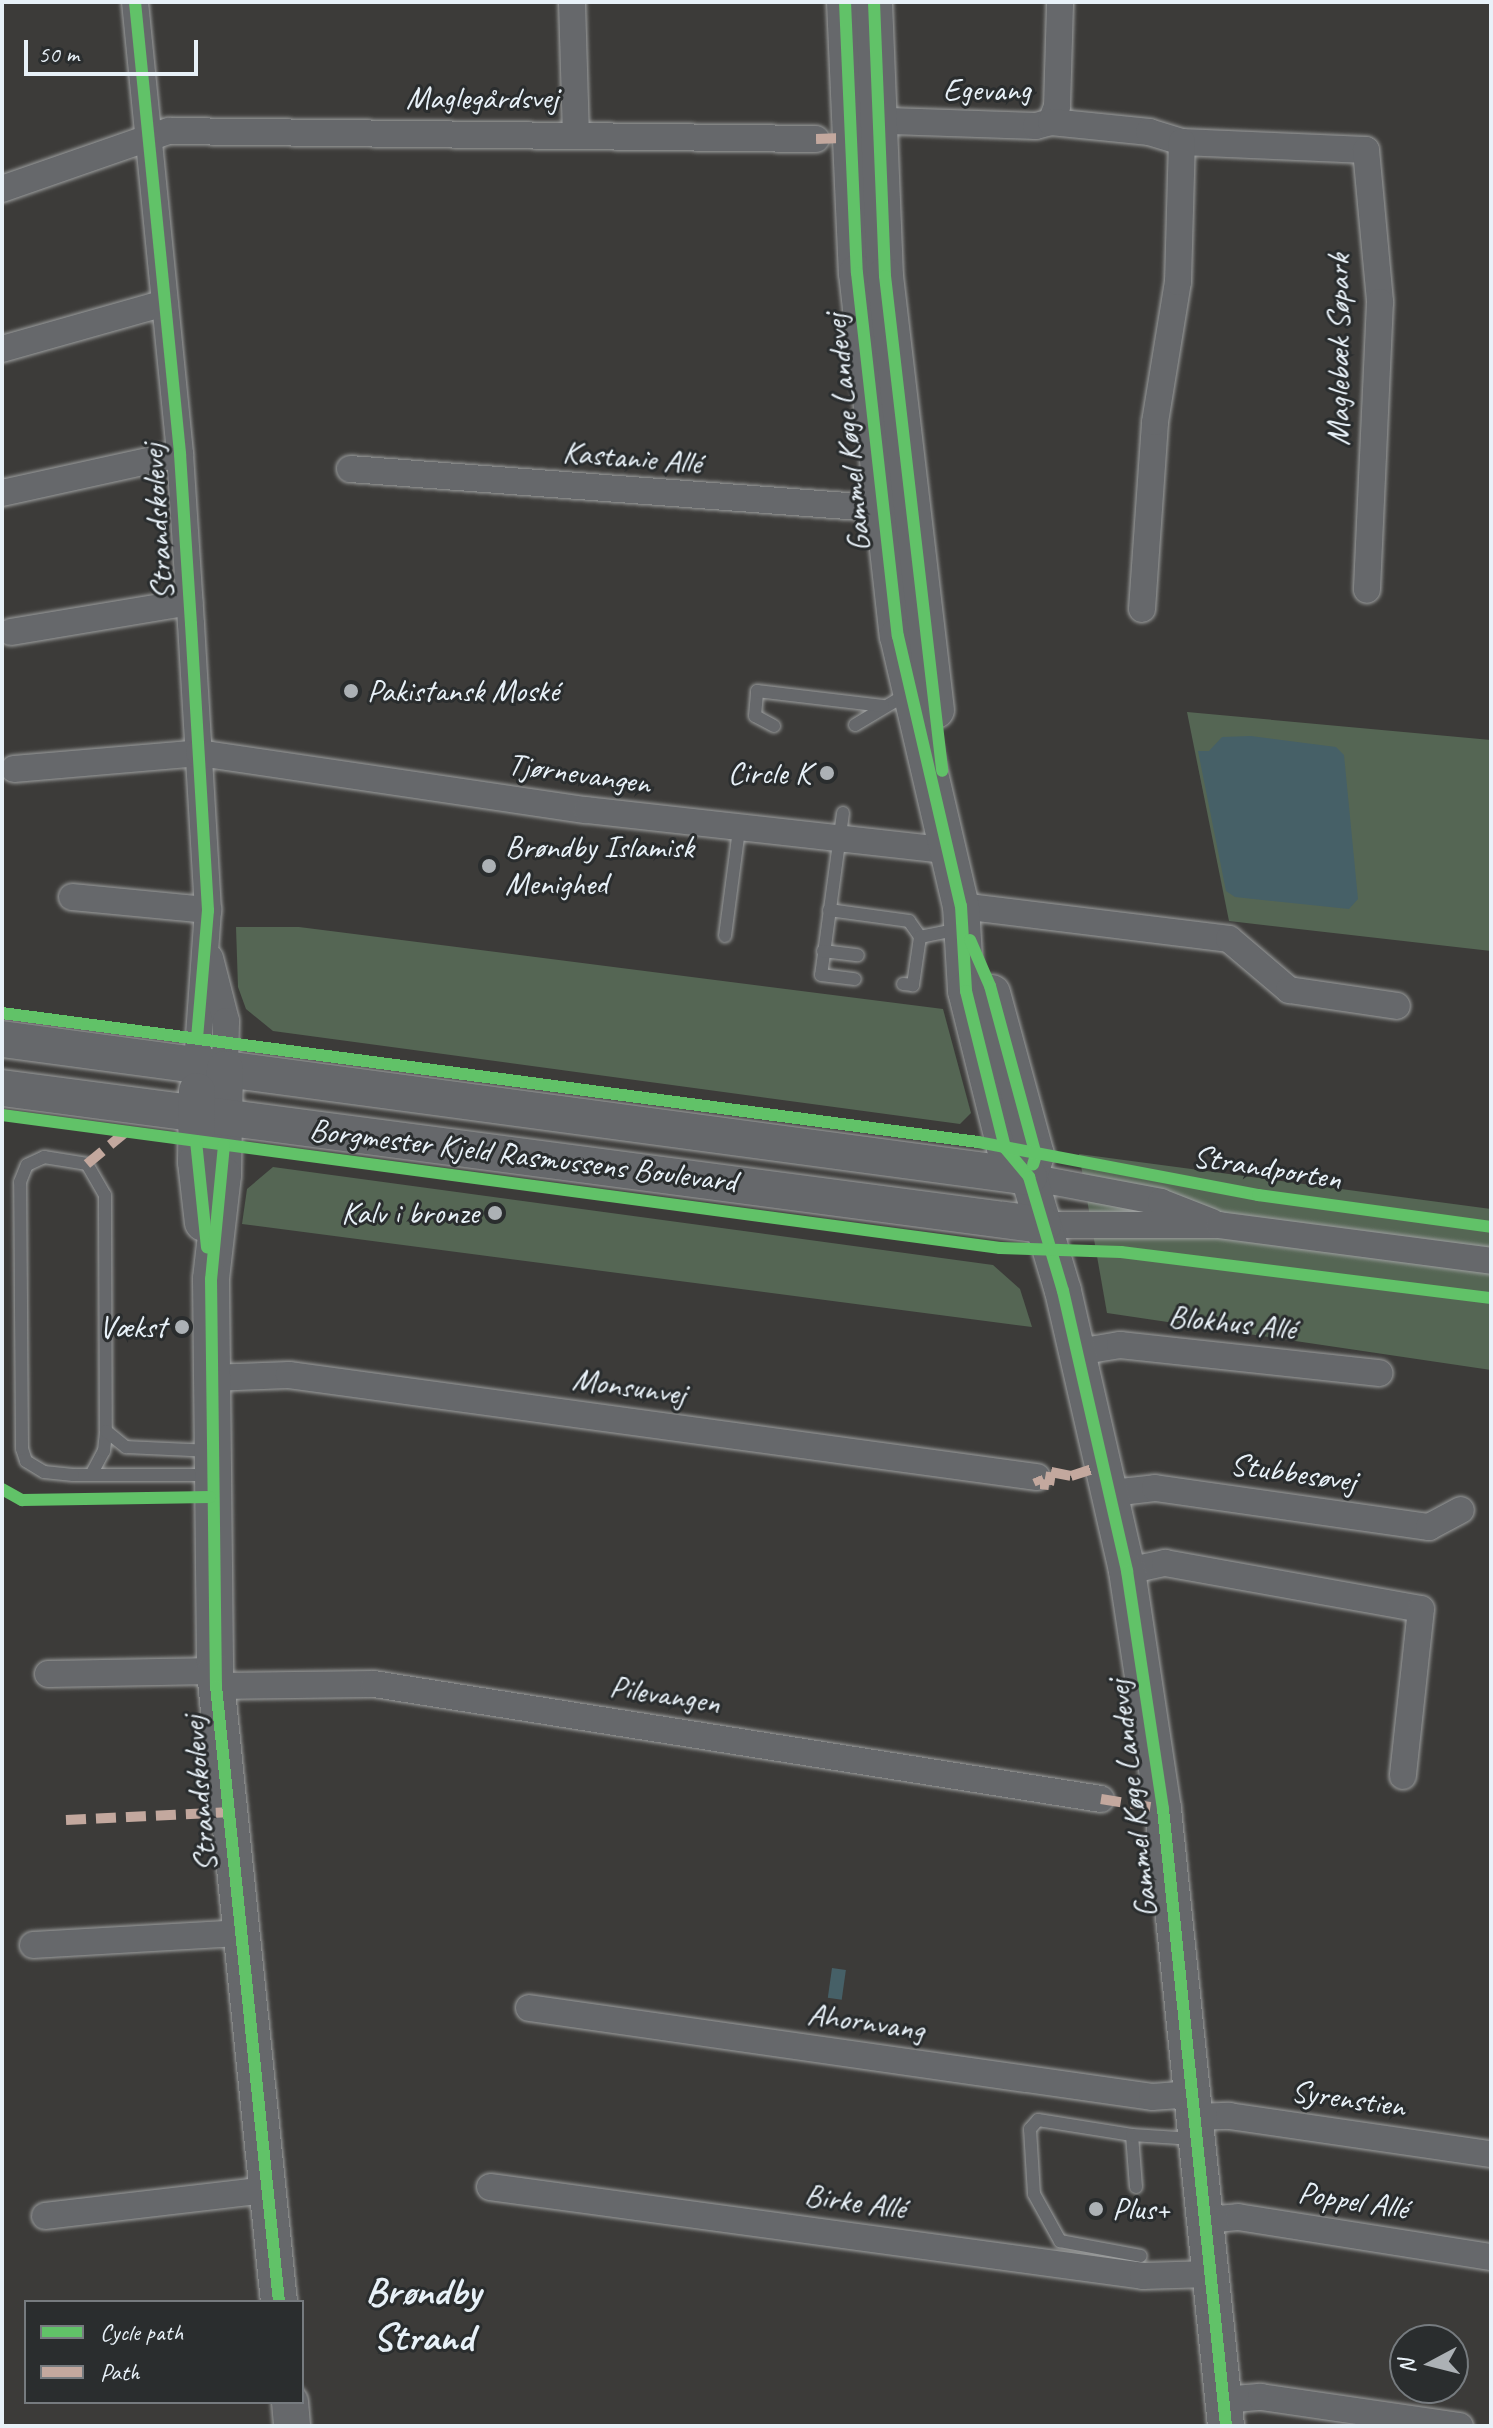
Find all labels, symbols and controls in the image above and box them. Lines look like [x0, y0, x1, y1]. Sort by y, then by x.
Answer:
scale bar [28, 24, 202, 74]
text: 50 m [38, 39, 79, 69]
street label: Egevang [943, 71, 1031, 109]
street label: Maglegårdsvej [406, 79, 558, 117]
street label: Maglebæk Søpark [1320, 254, 1358, 446]
street label: Gammel Køge Landevej [816, 312, 880, 554]
street label: Kastanie Allé [561, 433, 703, 483]
street label: Strandskolevej [133, 443, 183, 601]
place label: Pakistansk Moské [367, 672, 559, 710]
marker: Pakistansk Moské [342, 682, 360, 700]
street label: Tjørnevangen [505, 745, 653, 803]
place label: Circle K [728, 754, 811, 792]
marker: Circle K [818, 764, 836, 782]
place label: Brøndby Islamisk Menighed [505, 829, 693, 904]
marker: Brøndby Islamisk Menighed [480, 857, 498, 875]
street label: Borgmester Kjeld Rasmussens Boulevard [306, 1111, 740, 1201]
street label: Strandporten [1190, 1137, 1344, 1199]
place label: Kalv i bronze [341, 1194, 479, 1232]
marker: Kalv i bronze [486, 1204, 504, 1222]
street label: Blokhus Allé [1167, 1297, 1297, 1349]
place label: Vækst [99, 1308, 166, 1346]
marker: Vækst [173, 1318, 191, 1336]
street label: Monsunvej [570, 1360, 688, 1414]
street label: Stubbesøvej [1228, 1445, 1358, 1501]
street label: Pilevangen [607, 1667, 723, 1723]
street label: Gammel Køge Landevej [1099, 1678, 1167, 1920]
street label: Strandskolevej [174, 1714, 226, 1874]
street label: Ahornvang [805, 1995, 927, 2049]
street label: Syrenstien [1289, 2072, 1407, 2126]
street label: Poppel Allé [1296, 2173, 1410, 2229]
street label: Birke Allé [802, 2176, 908, 2228]
place label: Plus+ [1112, 2190, 1170, 2228]
marker: Plus+ [1087, 2200, 1105, 2218]
district label: Brøndby Strand [365, 2267, 481, 2361]
legend [24, 2300, 304, 2404]
text: Cycle path [100, 2317, 183, 2347]
north arrow [1389, 2324, 1469, 2404]
text: Path [100, 2357, 140, 2387]
text: N [1392, 2358, 1422, 2375]

